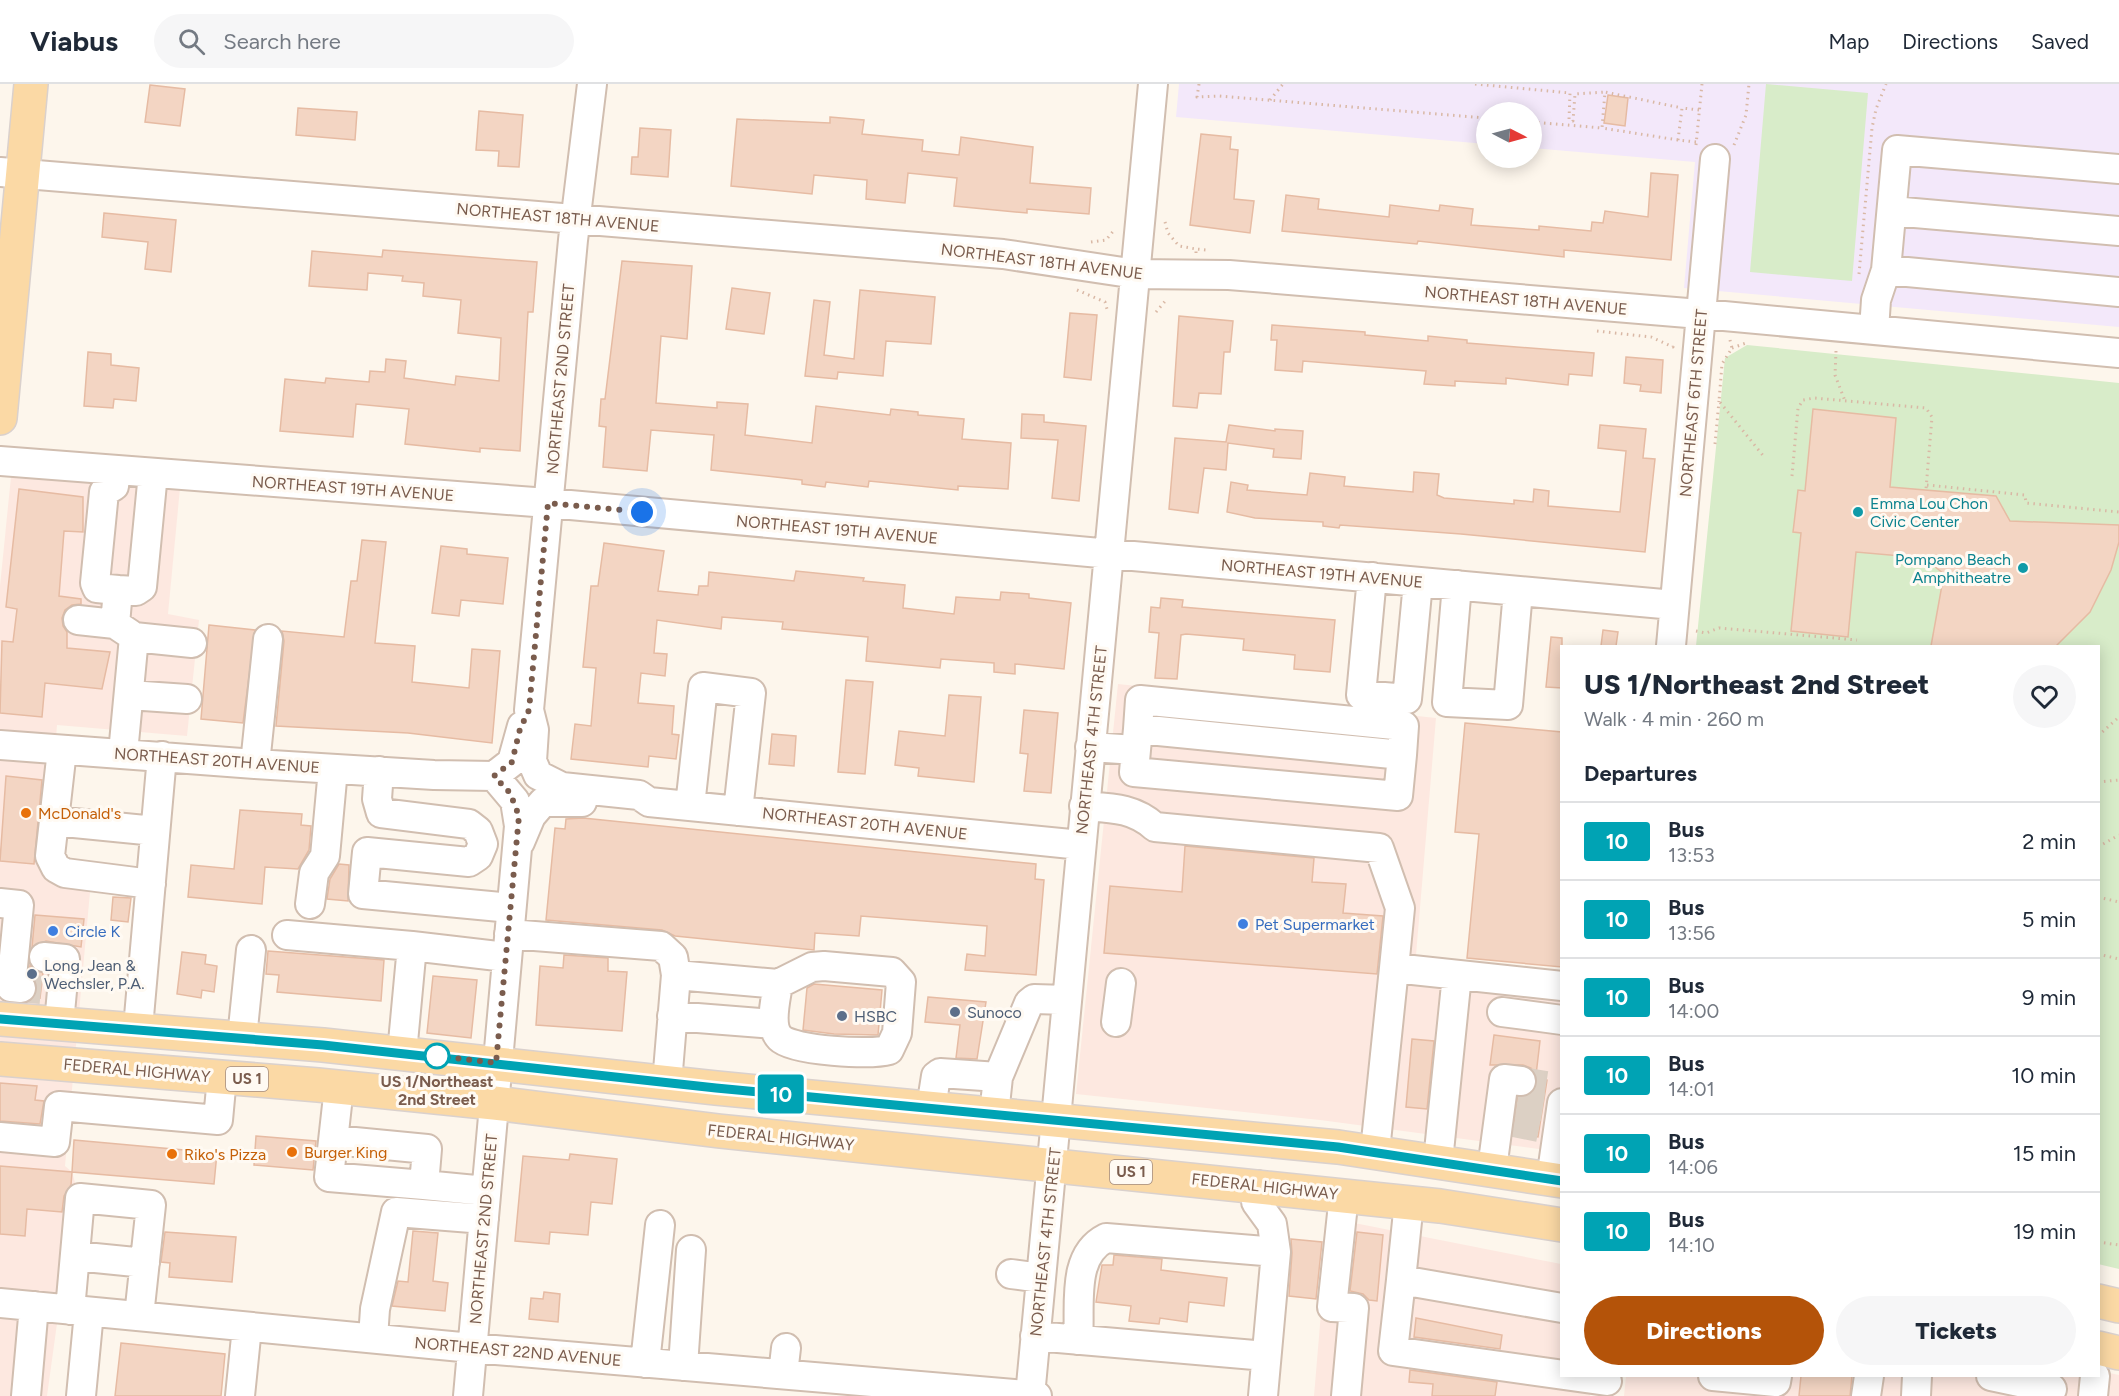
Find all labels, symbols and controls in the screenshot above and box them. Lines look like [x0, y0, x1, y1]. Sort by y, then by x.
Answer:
search box [154, 14, 574, 68]
text: Viabus [30, 24, 118, 58]
icon: search [175, 25, 208, 58]
text: Search here [223, 28, 341, 55]
text: Map [1828, 29, 1869, 54]
text: Directions [1902, 29, 1998, 54]
text: Saved [2031, 29, 2089, 54]
north arrow [1476, 102, 1542, 168]
map controls [1476, 102, 1542, 168]
street label: NORTHEAST 18TH AVENUE [456, 199, 660, 236]
street label: NORTHEAST 18TH AVENUE [940, 240, 1144, 283]
street label: NORTHEAST 18TH AVENUE [1424, 282, 1628, 319]
street label: NORTHEAST 2ND STREET [543, 283, 578, 475]
street label: NORTHEAST 6TH STREET [1676, 308, 1711, 498]
street label: NORTHEAST 19TH AVENUE [251, 472, 455, 505]
place label: Emma Lou Chon Civic Center [1870, 494, 1988, 531]
your location [627, 497, 657, 527]
marker: Emma Lou Chon Civic Center [1851, 505, 1865, 519]
street label: NORTHEAST 19TH AVENUE [735, 511, 939, 548]
place label: Pompano Beach Amphitheatre [1895, 550, 2011, 587]
street label: NORTHEAST 19TH AVENUE [1220, 555, 1424, 592]
marker: Pompano Beach Amphitheatre [2016, 561, 2030, 575]
street label: NORTHEAST 4TH STREET [1072, 645, 1111, 835]
button: heart [2013, 665, 2076, 728]
text: US 1/Northeast 2nd Street [1584, 667, 1929, 701]
text: Walk · 4 min · 260 m [1584, 707, 1764, 731]
street label: NORTHEAST 20TH AVENUE [113, 744, 321, 777]
text: Departures [1584, 760, 1697, 787]
street label: NORTHEAST 20TH AVENUE [761, 803, 969, 844]
place label: McDonald's [38, 804, 121, 823]
marker: McDonald's [19, 806, 33, 820]
text: Bus [1668, 816, 1704, 843]
text: 2 min [2022, 828, 2076, 855]
text: 10 [1606, 829, 1628, 854]
text: 13:53 [1668, 843, 1715, 867]
text: Bus [1668, 894, 1704, 921]
text: 5 min [2022, 906, 2076, 933]
text: 10 [1606, 907, 1628, 932]
place label: Pet Supermarket [1255, 915, 1375, 934]
marker: Pet Supermarket [1236, 917, 1250, 931]
text: 13:56 [1668, 921, 1715, 945]
place label: Circle K [65, 922, 121, 941]
marker: Circle K [46, 924, 60, 938]
place label: Long, Jean & Wechsler, P.A. [44, 956, 144, 993]
marker: Long, Jean & Wechsler, P.A. [25, 967, 39, 981]
text: Bus [1668, 972, 1704, 999]
text: 9 min [2022, 984, 2076, 1011]
text: 10 [1606, 985, 1628, 1010]
text: 14:00 [1668, 999, 1719, 1023]
place label: Sunoco [967, 1003, 1022, 1022]
marker: Sunoco [948, 1005, 962, 1019]
place label: HSBC [854, 1007, 897, 1026]
marker: HSBC [835, 1009, 849, 1023]
marker: US 1/Northeast 2nd Street [424, 1043, 450, 1069]
text: Bus [1668, 1050, 1704, 1077]
street label: FEDERAL HIGHWAY [63, 1055, 212, 1086]
text: 10 min [2011, 1062, 2076, 1089]
text: 10 [1606, 1063, 1628, 1088]
road number: US 1 [226, 1067, 268, 1091]
place label: US 1/Northeast 2nd Street [380, 1072, 494, 1109]
line badge: 10 [754, 1074, 808, 1114]
text: 14:01 [1668, 1077, 1715, 1101]
text: 10 [770, 1082, 792, 1107]
street label: FEDERAL HIGHWAY [707, 1120, 856, 1155]
text: Bus [1668, 1128, 1704, 1155]
street label: NORTHEAST 2ND STREET [466, 1133, 501, 1325]
text: 15 min [2013, 1140, 2076, 1167]
text: 10 [1606, 1141, 1628, 1166]
place label: Burger King [304, 1143, 387, 1162]
place label: Riko's Pizza [184, 1145, 266, 1164]
marker: Burger King [285, 1145, 299, 1159]
marker: Riko's Pizza [165, 1147, 179, 1161]
street label: NORTHEAST 4TH STREET [1026, 1147, 1065, 1337]
text: 14:06 [1668, 1155, 1718, 1179]
road number: US 1 [1110, 1160, 1152, 1184]
street label: FEDERAL HIGHWAY [1191, 1169, 1340, 1204]
text: Bus [1668, 1206, 1704, 1233]
text: 19 min [2013, 1218, 2076, 1245]
text: 10 [1606, 1219, 1628, 1244]
text: 14:10 [1668, 1233, 1715, 1257]
button: Directions [1584, 1296, 1824, 1365]
button: Tickets [1836, 1296, 2076, 1365]
street label: NORTHEAST 22ND AVENUE [414, 1333, 622, 1370]

